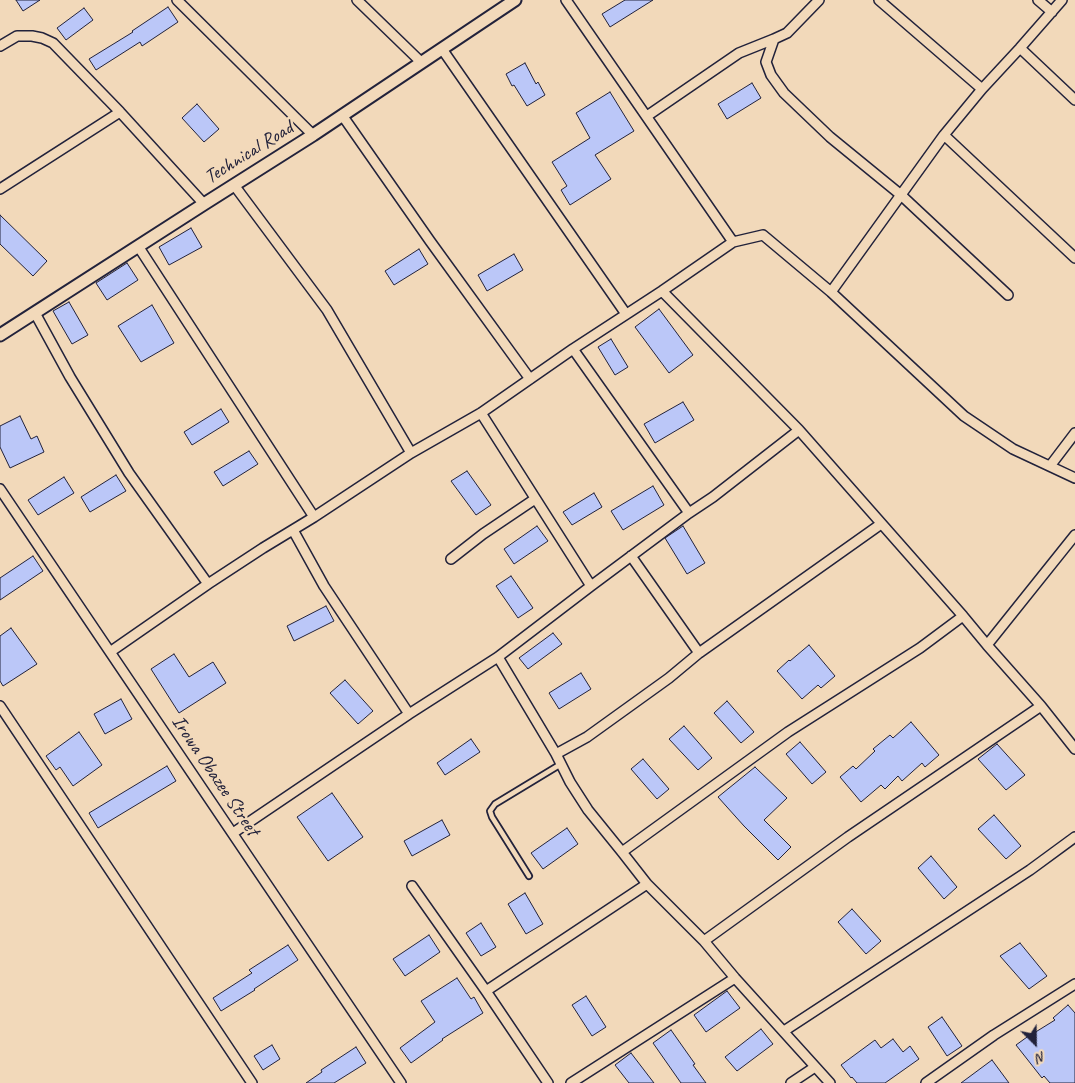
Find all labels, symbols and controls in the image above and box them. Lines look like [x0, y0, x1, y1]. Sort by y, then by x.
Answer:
street label: Technical Road [200, 116, 298, 190]
street label: Irowa Obazee Street [166, 711, 264, 841]
north arrow [1010, 1018, 1060, 1068]
text: N [1034, 1048, 1048, 1067]

